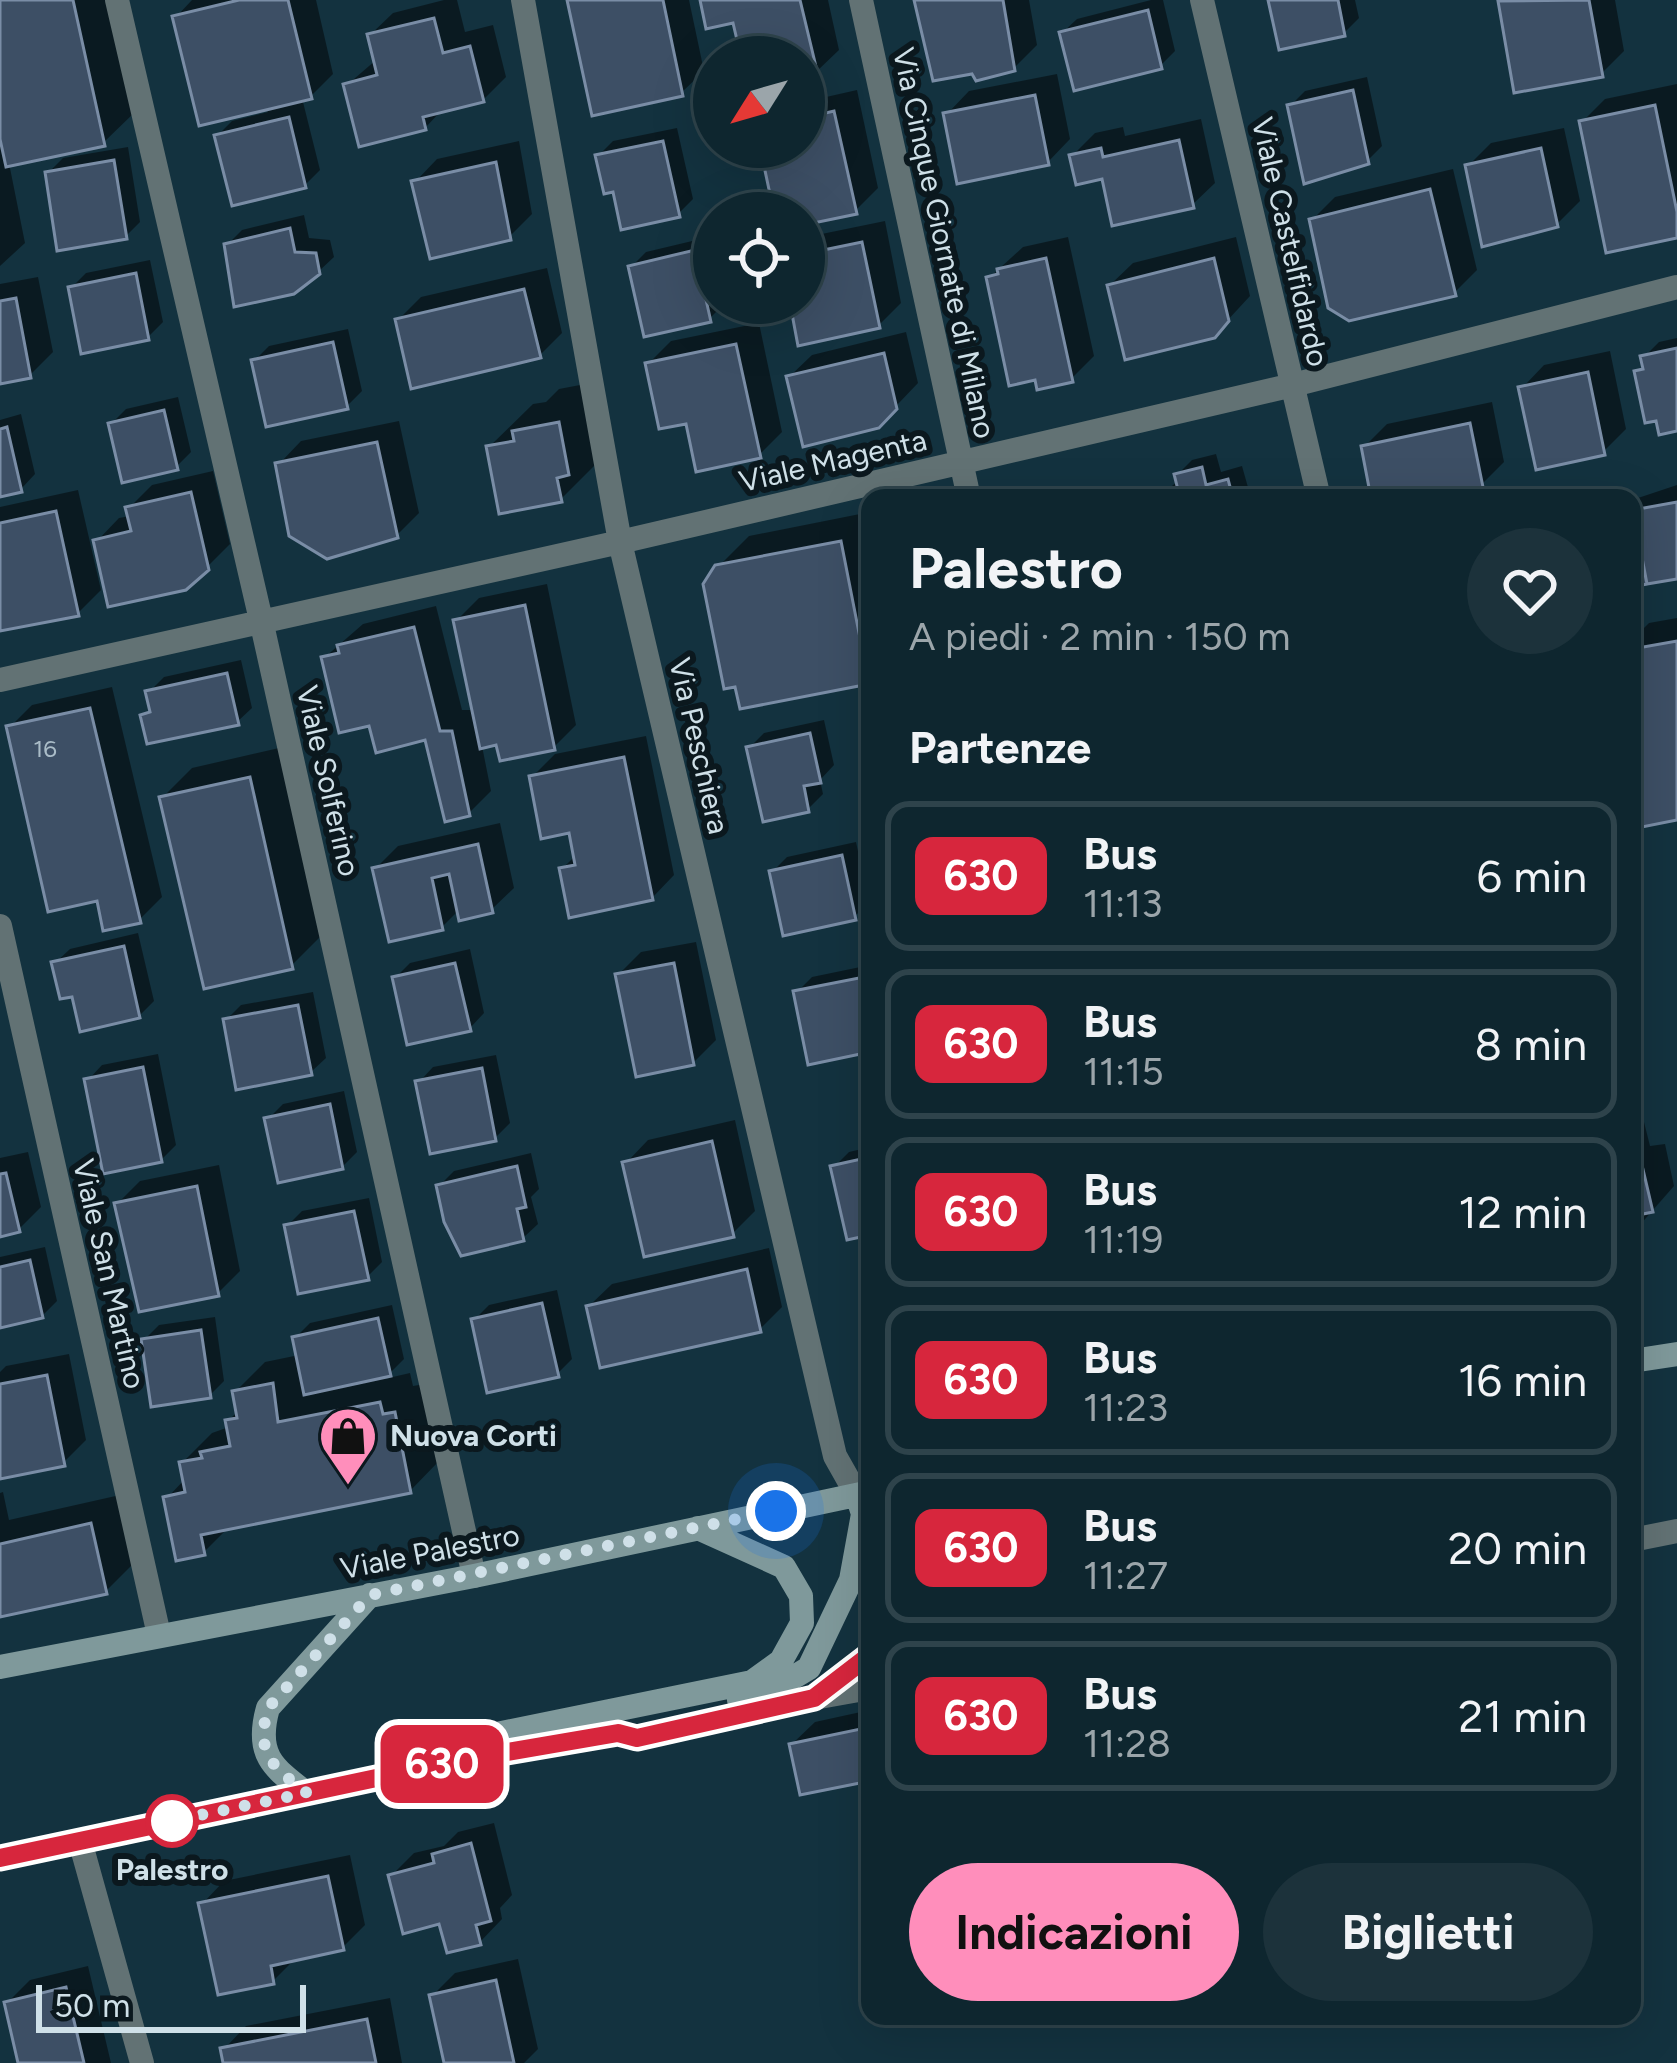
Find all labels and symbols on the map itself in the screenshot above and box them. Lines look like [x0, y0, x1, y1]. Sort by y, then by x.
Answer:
north arrow [693, 36, 825, 168]
street label: Via Cinque Giornate di Milano [885, 44, 1004, 442]
street label: Viale Castelfidardo [1244, 114, 1337, 370]
street label: Viale Magenta [735, 421, 930, 500]
street label: Via Peschiera [661, 654, 738, 838]
street label: Viale Solferino [289, 682, 368, 880]
house number: 16 [33, 734, 57, 763]
street label: Viale San Martino [65, 1155, 154, 1392]
shop icon: Nuova Corti [317, 1405, 379, 1487]
place label: Nuova Corti [390, 1417, 557, 1454]
your location [746, 1481, 806, 1541]
street label: Viale Palestro [337, 1516, 523, 1587]
line badge: 630 [373, 1725, 511, 1803]
marker: Palestro [147, 1796, 197, 1846]
place label: Palestro [116, 1851, 228, 1888]
scale bar [36, 1979, 306, 2032]

